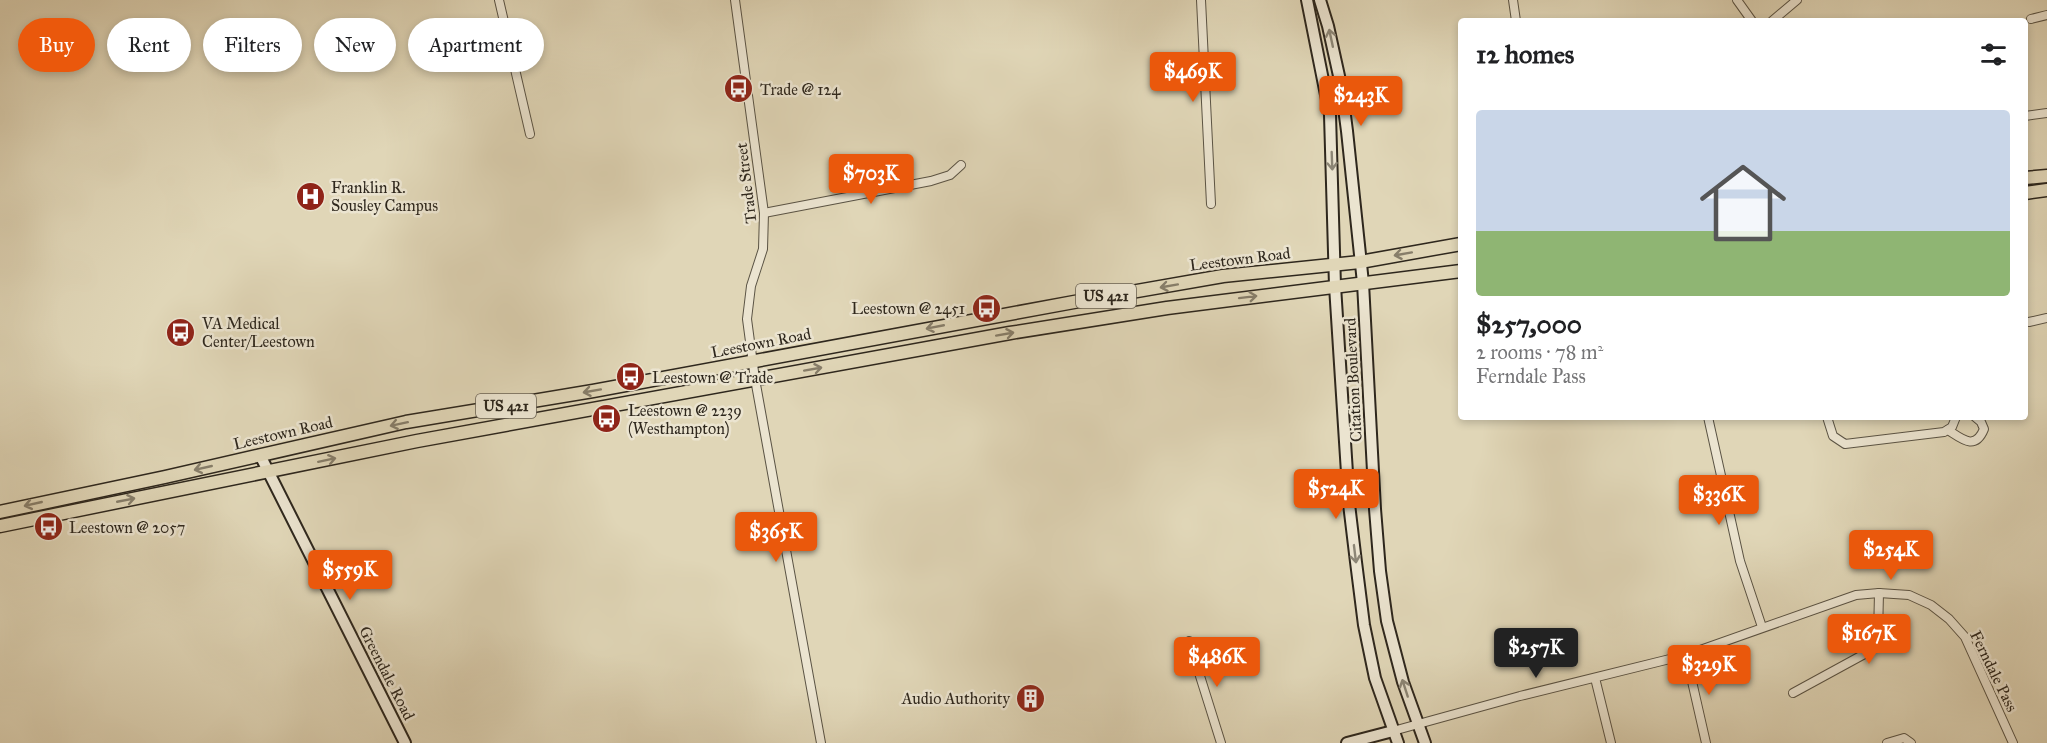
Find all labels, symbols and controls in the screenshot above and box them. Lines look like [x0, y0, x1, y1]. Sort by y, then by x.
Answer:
chip: Buy [18, 18, 95, 72]
chip: Rent [107, 18, 191, 72]
chip: Filters [203, 18, 302, 72]
chip: New [314, 18, 396, 72]
chip: Apartment [408, 18, 544, 72]
one-way arrow [1325, 28, 1336, 48]
text: 12 homes [1476, 38, 1574, 70]
icon: filters [1977, 38, 2010, 71]
pin: $469K [1151, 52, 1235, 103]
text: $469K [1164, 59, 1222, 83]
bus stop icon: Trade @ 124 [723, 73, 755, 105]
pin: $243K [1319, 76, 1403, 127]
place label: Trade @ 124 [760, 80, 841, 99]
text: $243K [1333, 83, 1389, 107]
street label: Trade Street [732, 141, 760, 224]
icon: home [1689, 149, 1797, 257]
one-way arrow [1326, 151, 1338, 171]
pin: $703K [829, 154, 913, 205]
text: $703K [843, 161, 899, 185]
place label: Franklin R. Sousley Campus [331, 178, 438, 215]
hospital icon: Franklin R. Sousley Campus [294, 180, 326, 212]
street label: Leestown Road [1188, 243, 1292, 275]
one-way arrow [1394, 249, 1414, 260]
one-way arrow [1159, 280, 1179, 291]
road number: US 421 [1076, 284, 1136, 308]
bus stop icon: Leestown @ 2451 [970, 292, 1002, 324]
one-way arrow [1237, 292, 1257, 303]
place label: Leestown @ 2451 [851, 299, 965, 318]
text: $257,000 [1476, 308, 1582, 340]
place label: VA Medical Center/Leestown [201, 314, 315, 351]
bus stop icon: VA Medical Center/Leestown [165, 316, 197, 348]
street label: Citation Boulevard [1340, 317, 1366, 443]
one-way arrow [926, 322, 946, 333]
street label: Leestown Road [709, 324, 813, 362]
one-way arrow [994, 328, 1014, 339]
text: 2 rooms · 78 m² [1476, 340, 1603, 364]
bus stop icon: Leestown @ Trade [615, 361, 647, 393]
one-way arrow [803, 363, 822, 374]
text: Ferndale Pass [1476, 364, 1586, 388]
place label: Leestown @ Trade [652, 368, 773, 387]
one-way arrow [582, 386, 602, 397]
road number: US 421 [476, 394, 536, 418]
place label: Leestown @ 2239 (Westhampton) [628, 401, 742, 439]
bus stop icon: Leestown @ 2239 (Westhampton) [591, 403, 623, 435]
street label: Leestown Road [231, 412, 335, 454]
one-way arrow [390, 419, 410, 430]
one-way arrow [317, 454, 337, 465]
one-way arrow [194, 463, 213, 475]
pin: $524K [1294, 469, 1378, 520]
pin: $336K [1677, 475, 1761, 526]
text: $524K [1308, 476, 1364, 500]
text: $336K [1693, 482, 1745, 506]
one-way arrow [116, 494, 136, 505]
one-way arrow [24, 499, 43, 511]
bus stop icon: Leestown @ 2057 [32, 511, 64, 543]
pin: $365K [734, 512, 818, 563]
place label: Leestown @ 2057 [69, 518, 185, 537]
text: $365K [749, 519, 803, 543]
pin: $254K [1849, 530, 1933, 581]
text: $254K [1863, 537, 1919, 561]
one-way arrow [1350, 544, 1361, 564]
pin: $559K [308, 550, 392, 601]
text: $559K [322, 557, 378, 581]
pin: $167K [1827, 614, 1911, 665]
text: $167K [1842, 621, 1896, 645]
street label: Greendale Road [355, 623, 419, 723]
street label: Ferndale Pass [1966, 627, 2022, 715]
pin: $257K [1494, 628, 1578, 679]
text: $257K [1508, 635, 1564, 659]
pin: $486K [1175, 637, 1259, 688]
text: $486K [1188, 644, 1246, 668]
pin: $329K [1667, 645, 1751, 696]
text: $329K [1682, 652, 1736, 676]
one-way arrow [1399, 679, 1410, 698]
building icon: Audio Authority [1015, 682, 1047, 714]
place label: Audio Authority [901, 689, 1010, 708]

